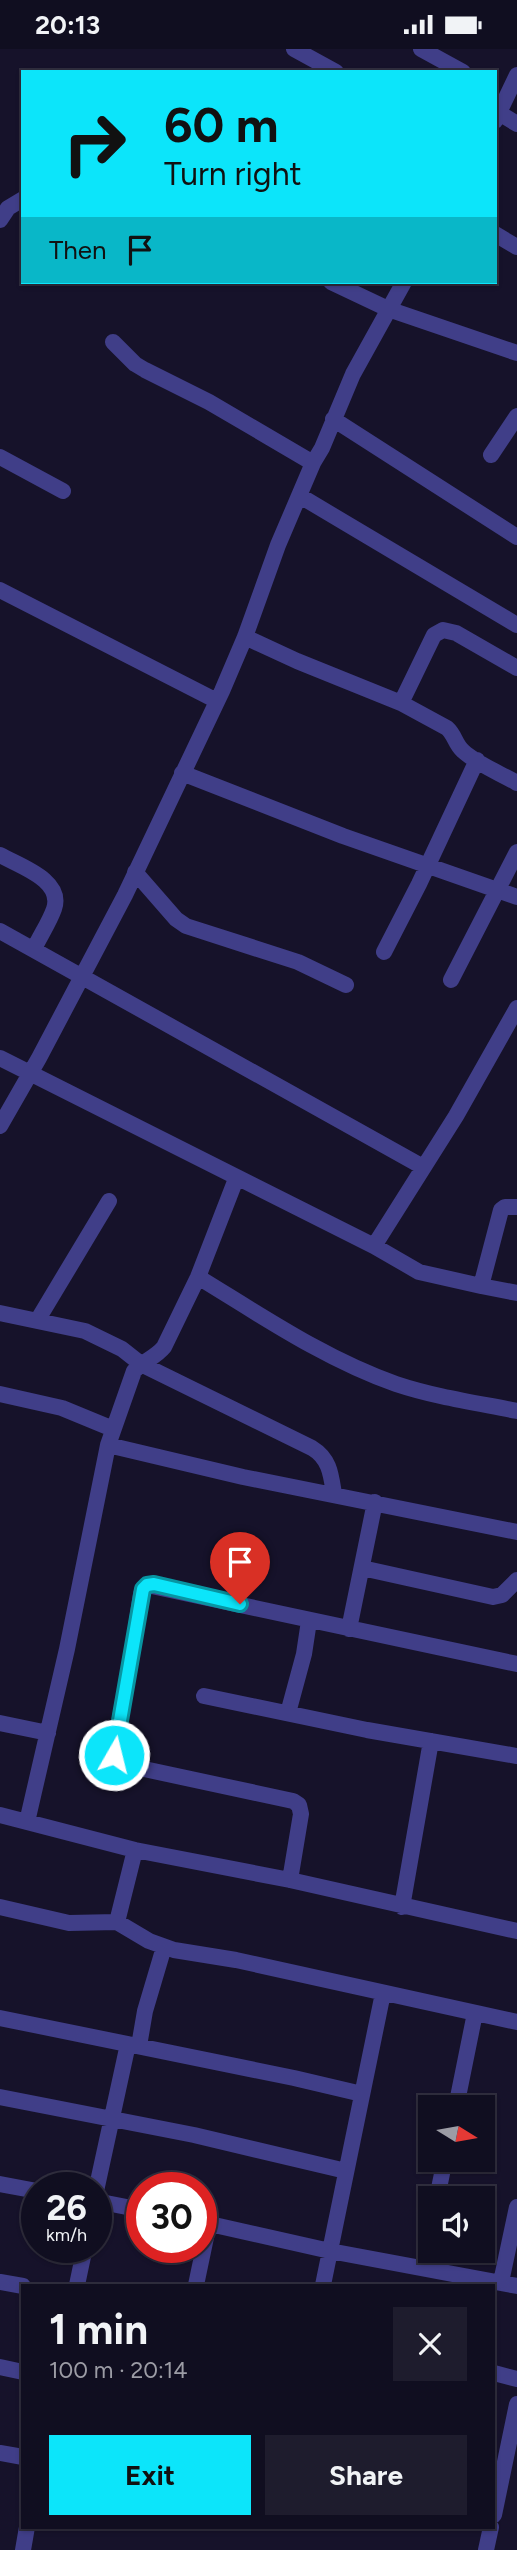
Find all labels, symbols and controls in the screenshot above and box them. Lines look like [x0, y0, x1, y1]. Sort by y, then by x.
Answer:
text: 20:13 [35, 9, 100, 41]
text: 60 m [164, 95, 279, 154]
icon: right [49, 98, 140, 189]
text: Turn right [164, 155, 302, 193]
icon: arrive [121, 231, 159, 269]
text: Then [49, 234, 107, 266]
pin [210, 1532, 270, 1604]
icon: arrive [221, 1543, 259, 1581]
position arrow [77, 1718, 151, 1792]
north arrow [418, 2095, 495, 2172]
map controls [418, 2095, 495, 2263]
speed limit sign: 30 [126, 2172, 217, 2263]
button: sound [418, 2186, 495, 2263]
text: 26 [46, 2187, 87, 2229]
text: km/h [46, 2224, 87, 2246]
text: 1 min [49, 2304, 148, 2355]
button: close [393, 2307, 467, 2381]
text: 100 m · 20:14 [49, 2356, 188, 2384]
button: Exit [49, 2435, 251, 2515]
button: Share [265, 2435, 467, 2515]

